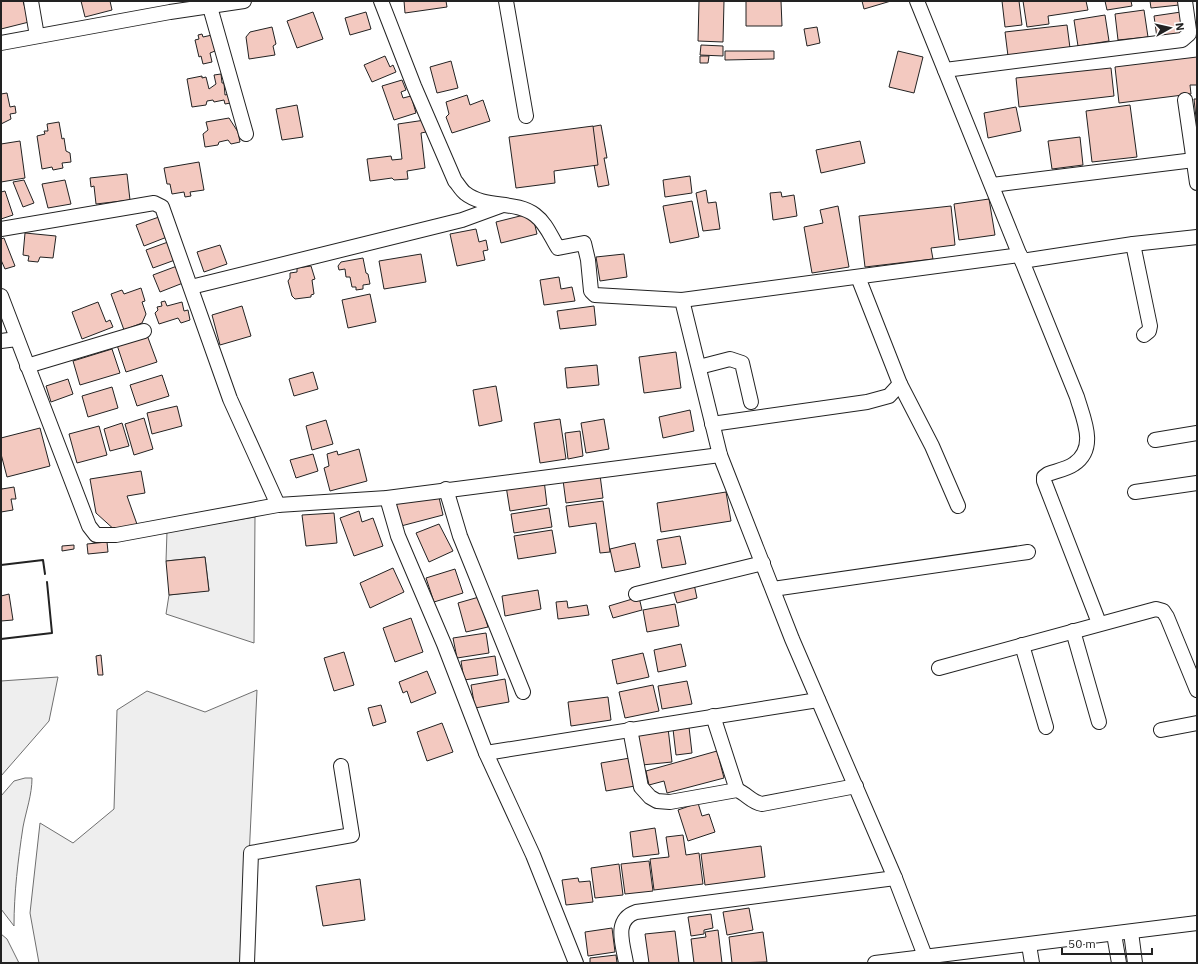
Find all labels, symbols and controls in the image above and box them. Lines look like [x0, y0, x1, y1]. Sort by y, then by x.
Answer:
north arrow [1150, 8, 1190, 48]
text: N [1172, 22, 1187, 32]
scale bar [1062, 930, 1152, 956]
text: 50 m [1068, 936, 1096, 951]

